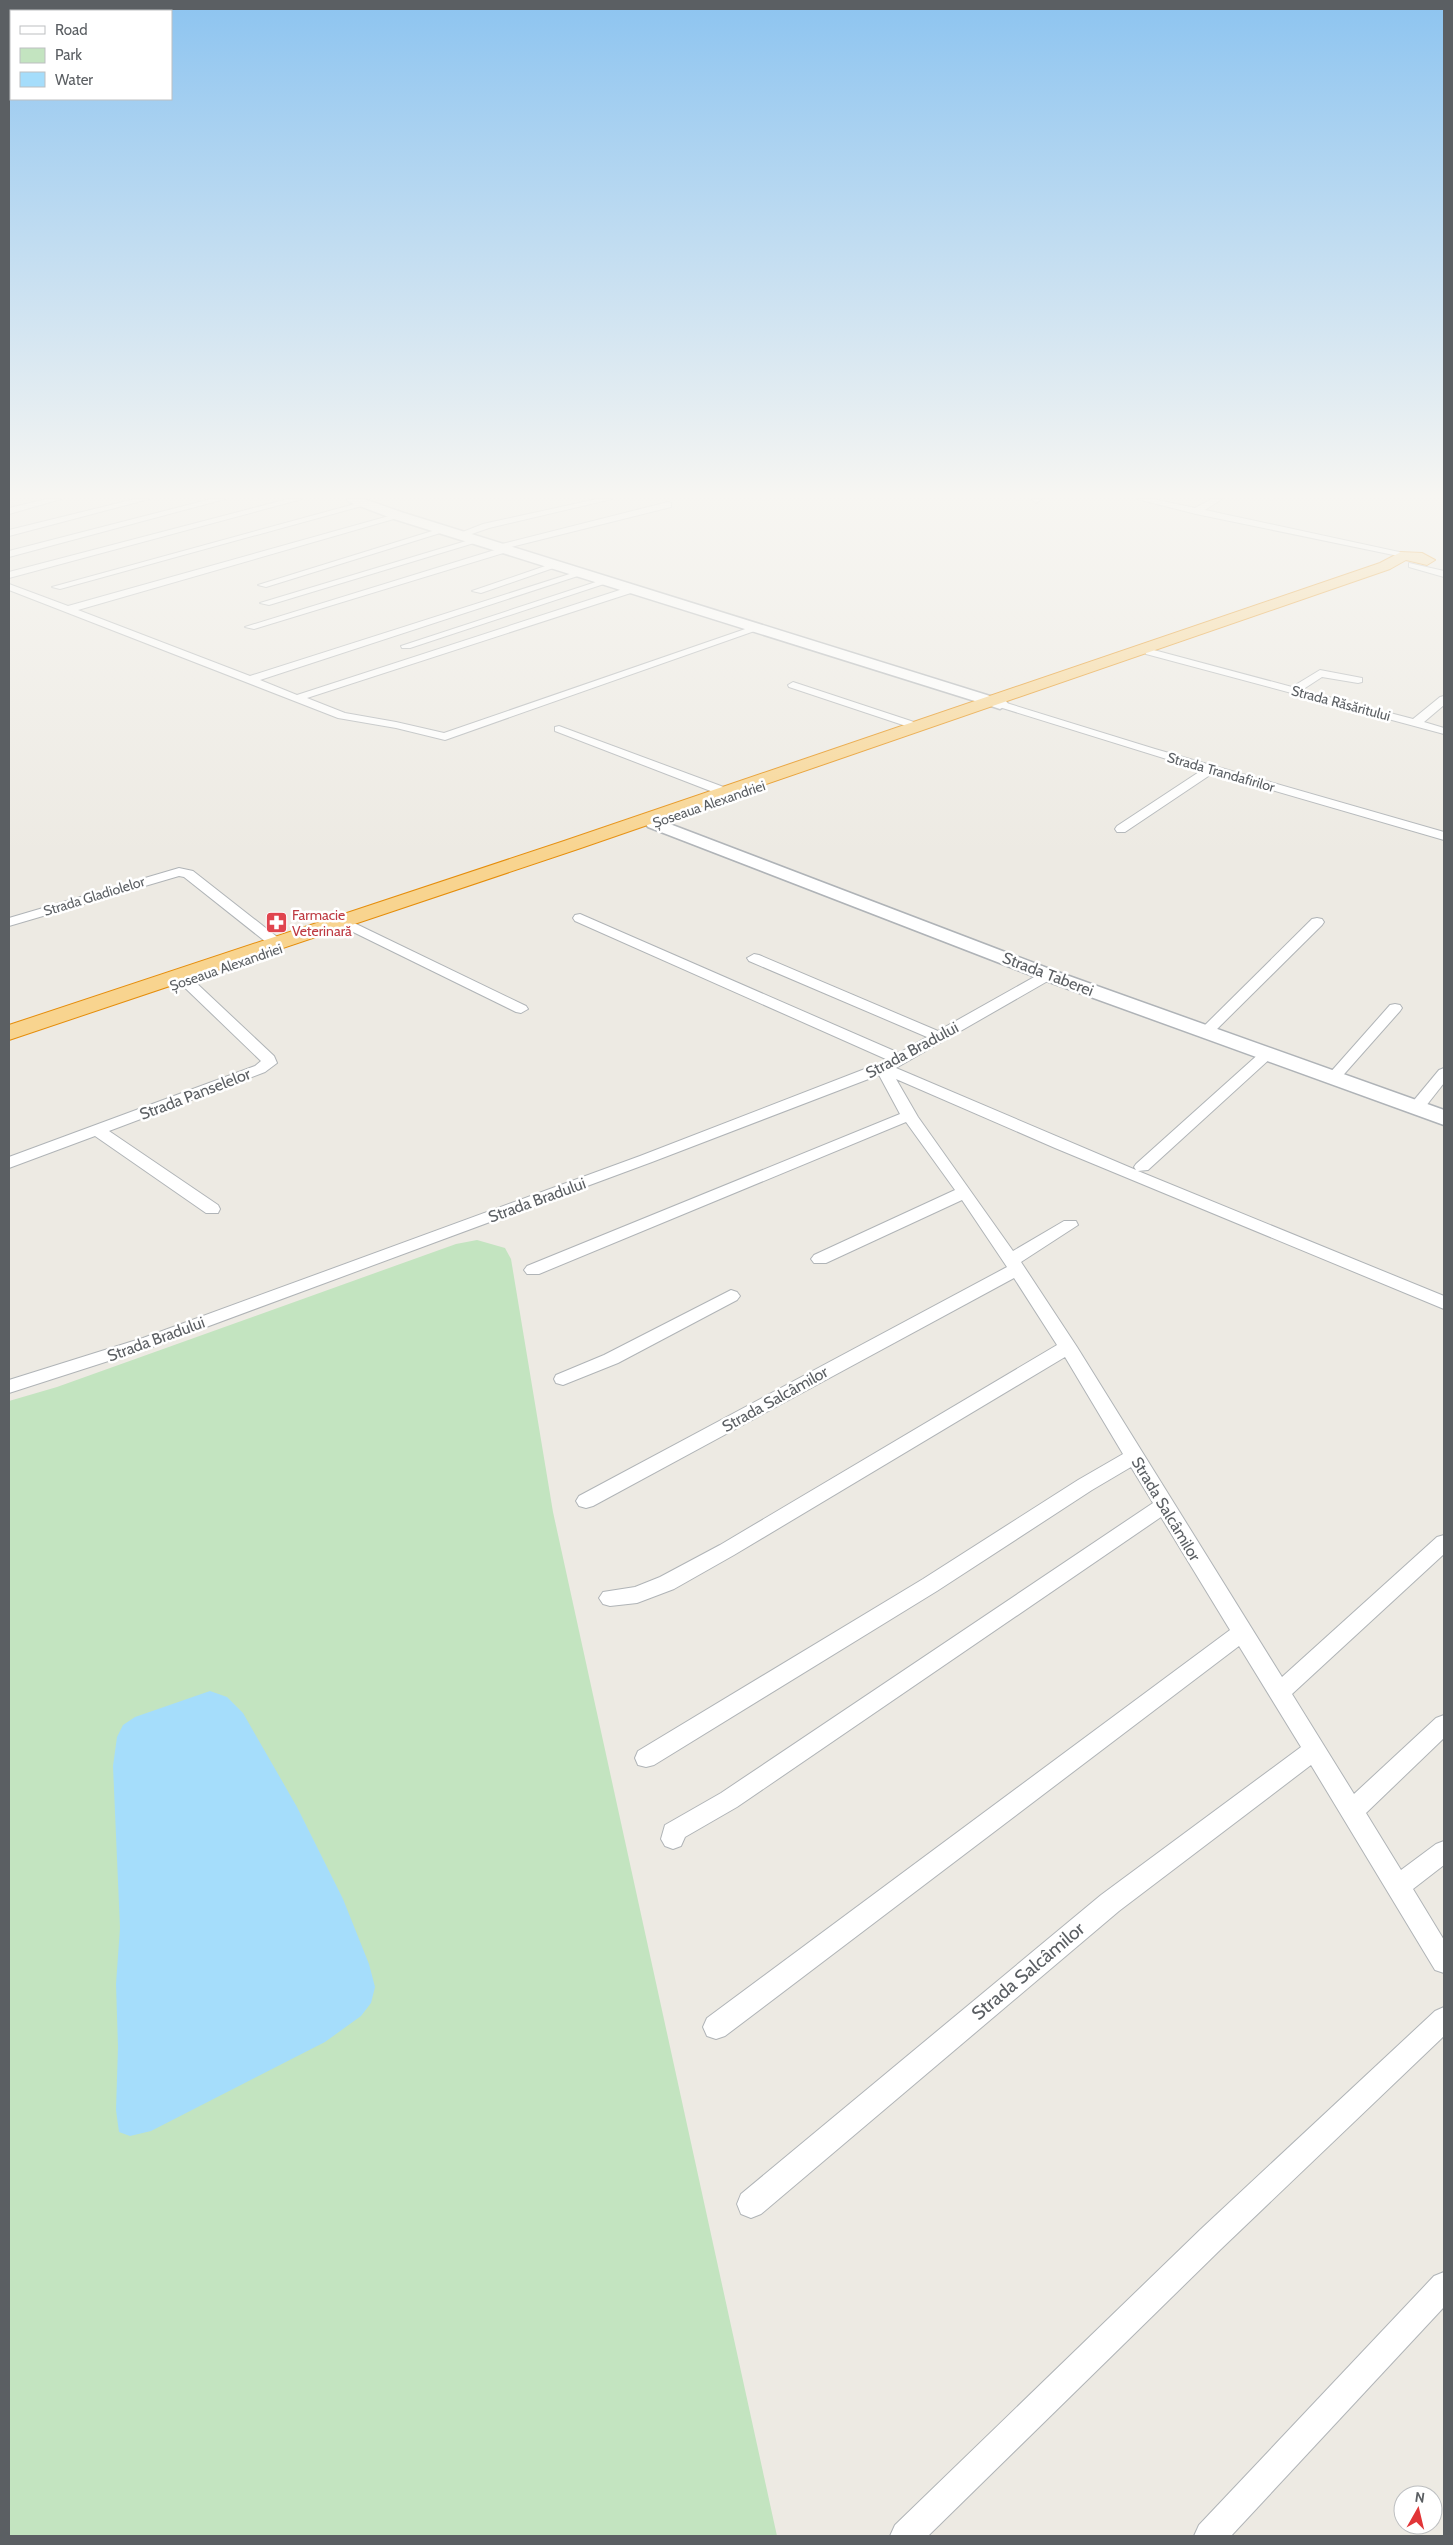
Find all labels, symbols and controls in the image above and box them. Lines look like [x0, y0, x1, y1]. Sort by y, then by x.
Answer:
legend [10, 10, 172, 100]
text: Road [55, 21, 88, 39]
text: Park [55, 46, 82, 64]
text: Water [55, 71, 93, 89]
street label: Strada Răsăritului [1289, 681, 1393, 725]
street label: Strada Trandafirilor [1165, 748, 1277, 796]
street label: Șoseaua Alexandriei [650, 776, 768, 832]
street label: Strada Gladiolelor [41, 872, 147, 920]
place label: Farmacie Veterinară [292, 906, 352, 940]
pharmacy icon: Farmacie Veterinară [264, 911, 288, 935]
street label: Șoseaua Alexandriei [167, 939, 285, 995]
street label: Strada Taberei [1000, 948, 1096, 1000]
street label: Strada Bradului [862, 1018, 962, 1082]
street label: Strada Panselelor [137, 1064, 254, 1124]
street label: Strada Bradului [486, 1174, 588, 1226]
street label: Strada Bradului [105, 1313, 207, 1365]
street label: Strada Salcâmilor [719, 1362, 832, 1436]
street label: Strada Salcâmilor [1127, 1454, 1205, 1565]
street label: Strada Salcâmilor [967, 1917, 1089, 2025]
north arrow [1393, 2485, 1443, 2535]
text: N [1414, 2488, 1426, 2507]

